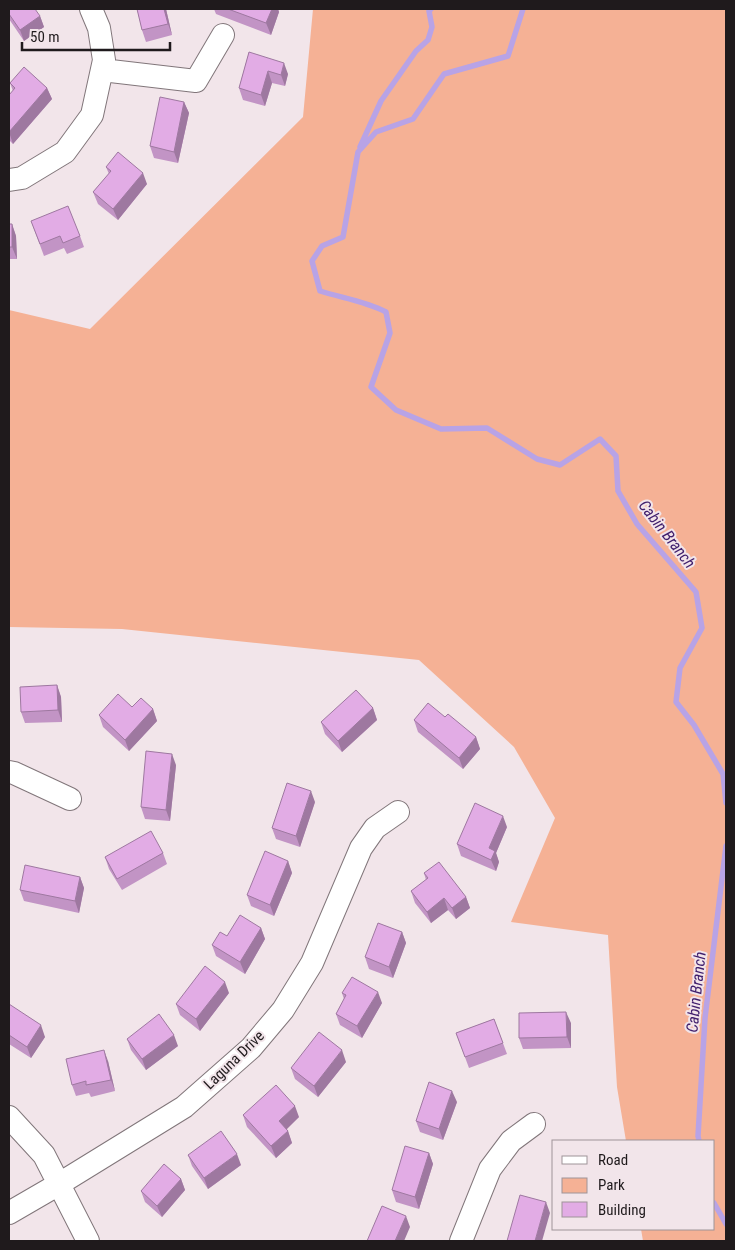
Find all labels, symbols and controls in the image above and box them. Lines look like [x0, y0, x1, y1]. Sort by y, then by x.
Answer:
scale bar [22, 20, 170, 52]
text: 50 m [30, 28, 60, 46]
water label: Cabin Branch [635, 496, 699, 572]
water label: Cabin Branch [682, 951, 710, 1033]
street label: Laguna Drive [200, 1027, 268, 1093]
legend [552, 1140, 715, 1230]
text: Road [598, 1151, 628, 1169]
text: Park [598, 1176, 625, 1194]
text: Building [598, 1201, 646, 1219]

